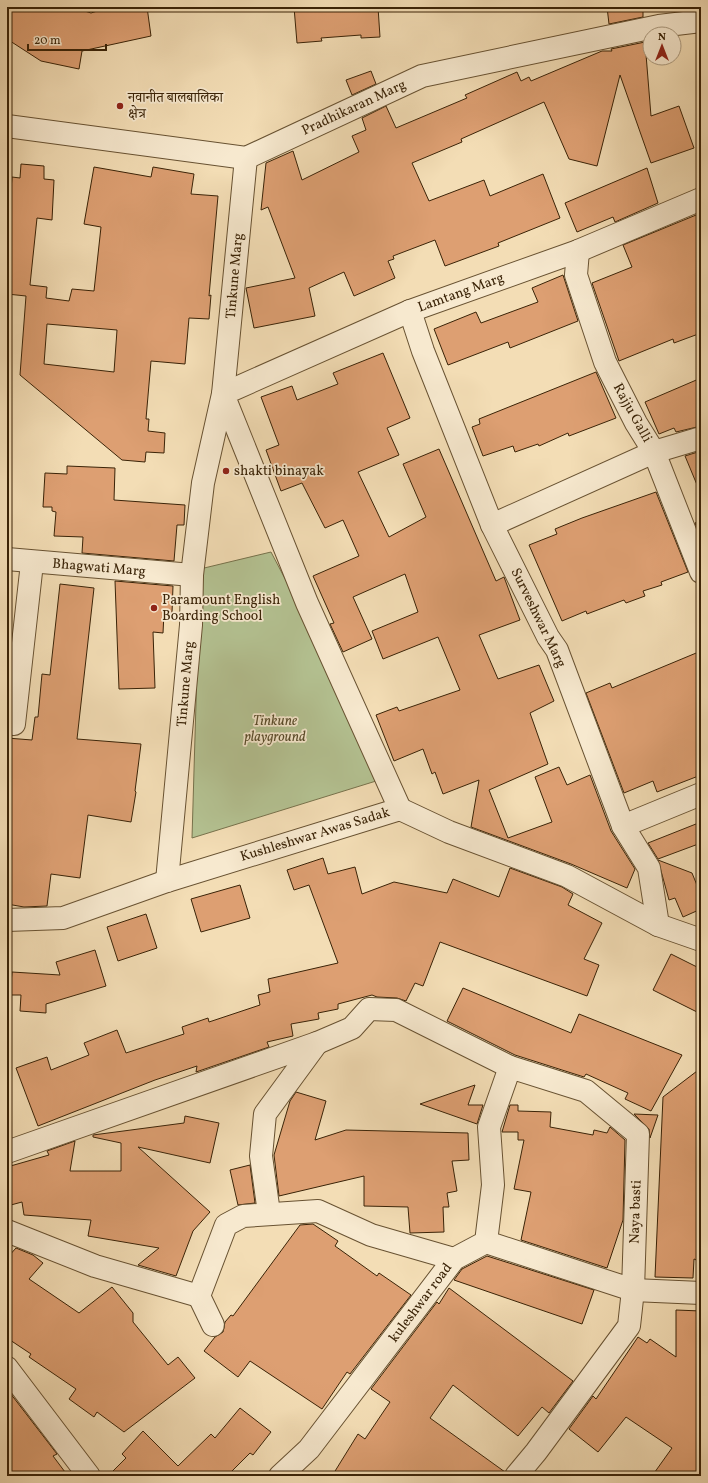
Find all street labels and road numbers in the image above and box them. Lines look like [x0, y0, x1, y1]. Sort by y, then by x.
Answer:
street label: Pradhikaran Marg [299, 75, 409, 141]
street label: Tinkune Marg [222, 232, 248, 320]
street label: Lamtang Marg [415, 269, 507, 317]
street label: Rajju Galli [608, 380, 656, 446]
street label: Bhagwati Marg [51, 554, 147, 582]
street label: Surveshwar Marg [506, 565, 570, 671]
street label: Tinkune Marg [173, 640, 199, 728]
street label: Kushleshwar Awas Sadak [238, 803, 393, 867]
street label: Naya basti [625, 1180, 647, 1244]
street label: kuleshwar road [385, 1259, 457, 1347]

